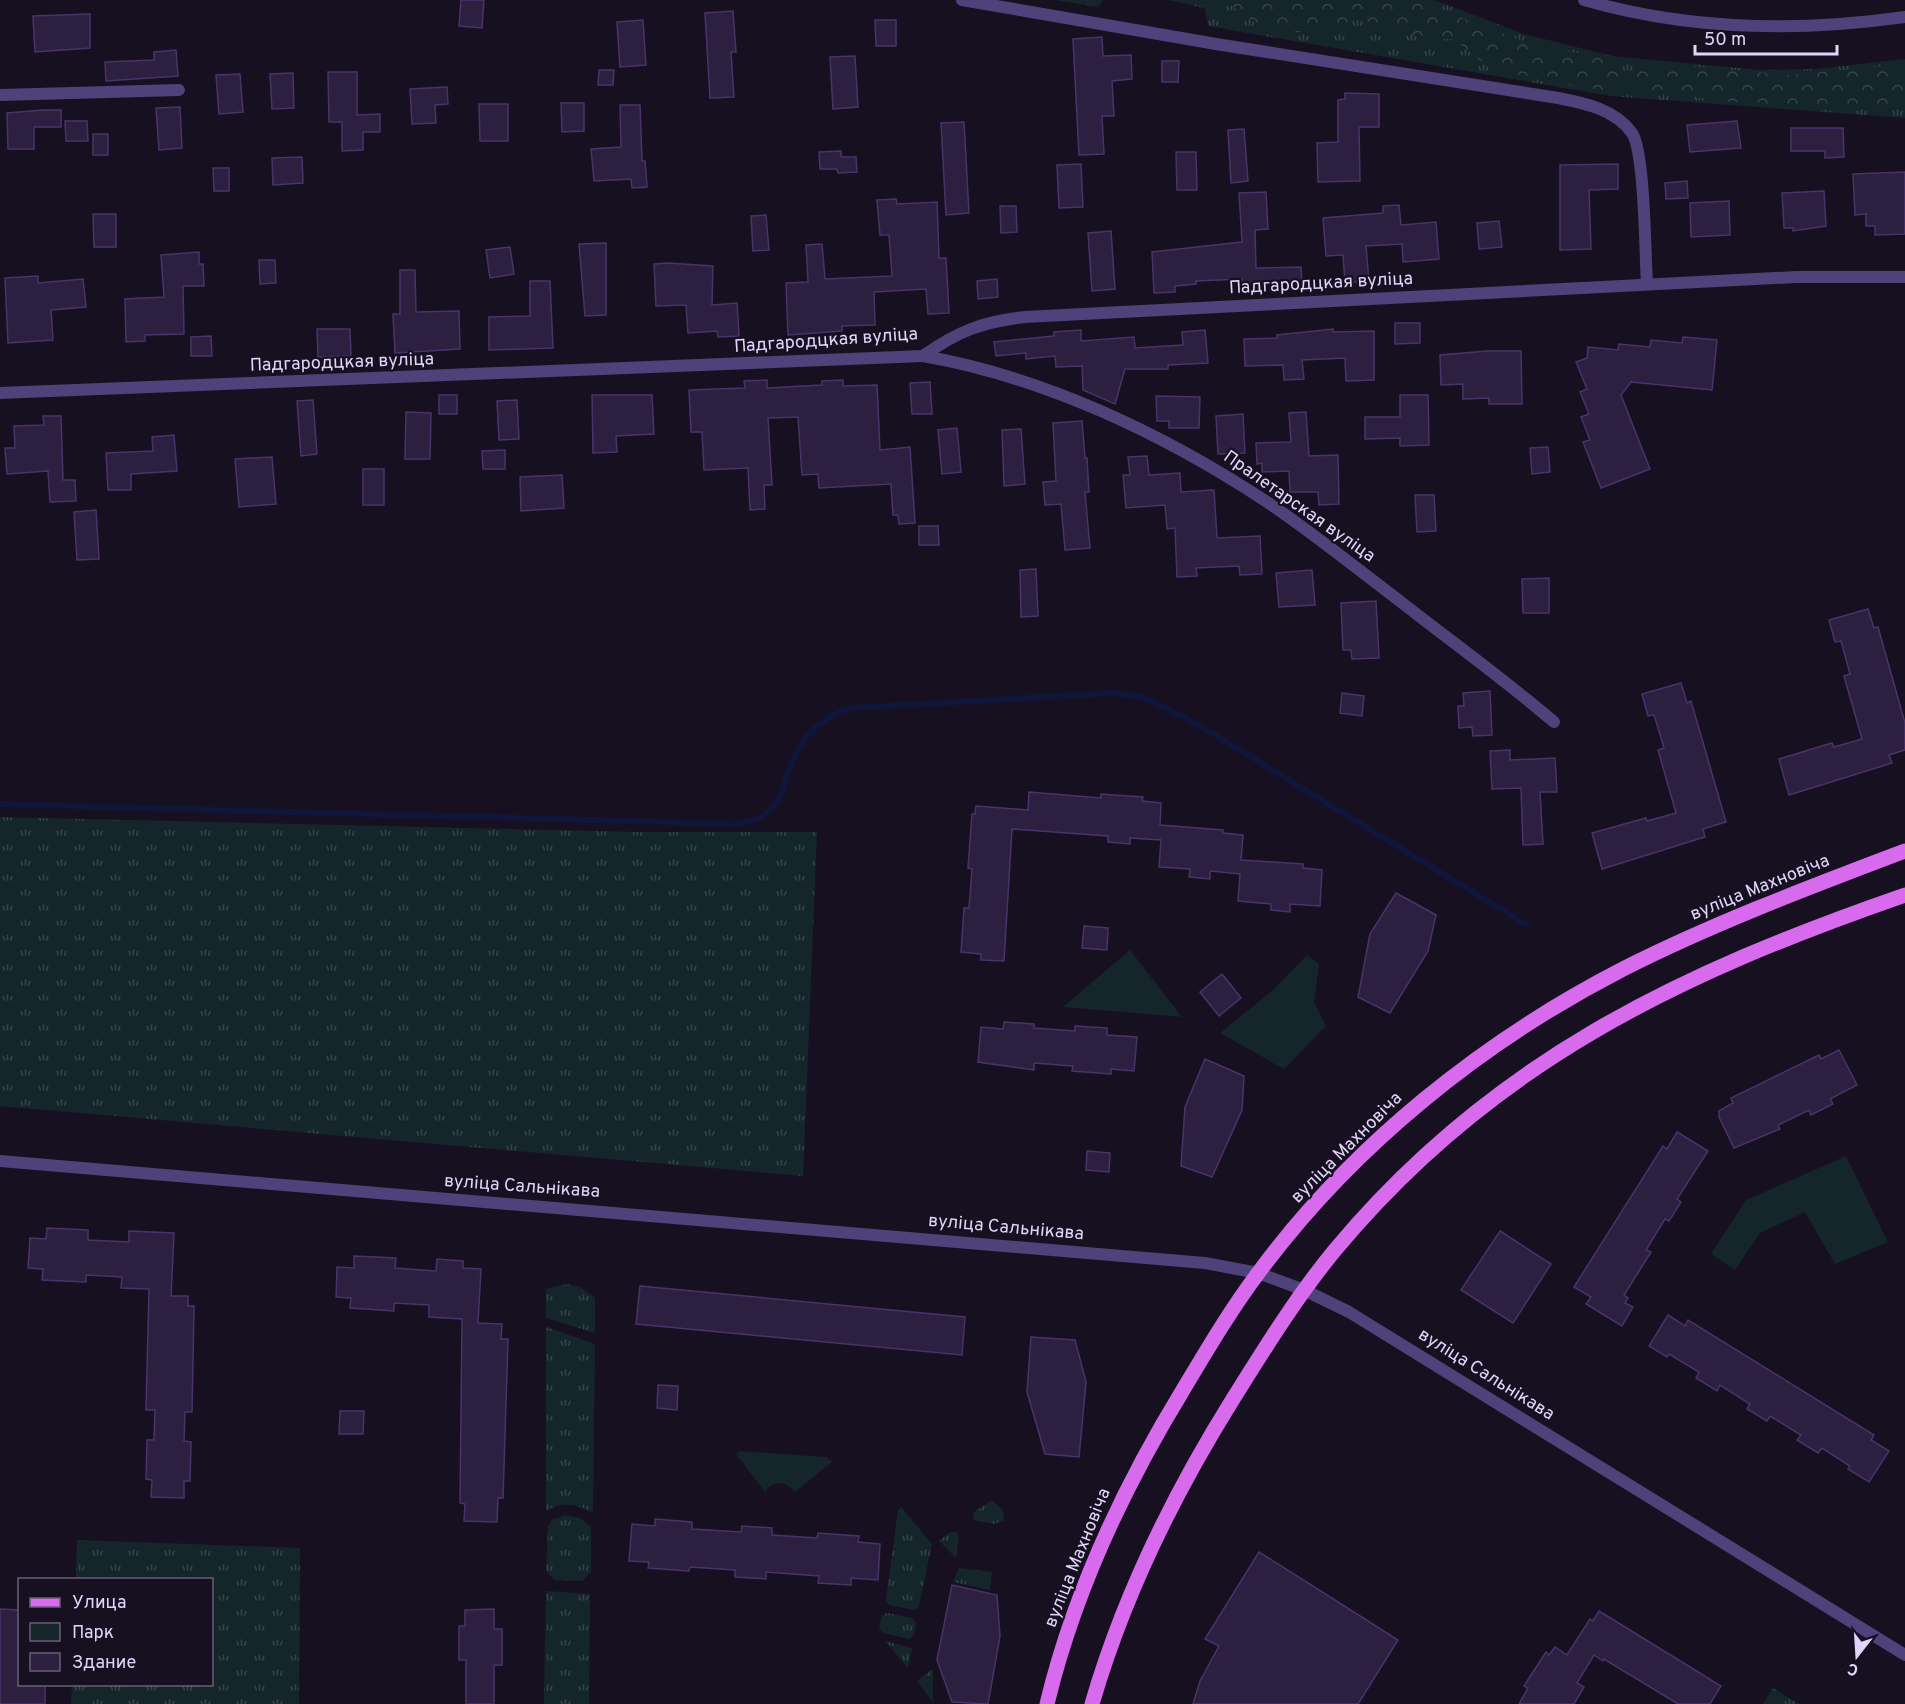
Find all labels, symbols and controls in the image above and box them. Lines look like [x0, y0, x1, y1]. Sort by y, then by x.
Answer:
scale bar [1695, 18, 1838, 56]
text: 50 m [1704, 29, 1746, 52]
street label: Падгародцкая вуліца [1228, 268, 1414, 300]
street label: Падгародцкая вуліца [733, 323, 919, 359]
street label: Падгародцкая вуліца [250, 348, 434, 378]
street label: Пралетарская вуліца [1219, 446, 1379, 568]
street label: вуліца Махновіча [1687, 850, 1833, 926]
street label: вуліца Махновіча [1286, 1087, 1408, 1209]
street label: вуліца Сальнікава [443, 1170, 601, 1204]
street label: вуліца Сальнікава [927, 1210, 1085, 1246]
street label: вуліца Сальнікава [1414, 1324, 1558, 1426]
street label: вуліца Махновіча [1040, 1485, 1116, 1631]
legend [18, 1578, 213, 1686]
text: Улица [72, 1592, 126, 1615]
text: Парк [72, 1622, 114, 1645]
north arrow [1827, 1626, 1887, 1686]
text: Здание [72, 1652, 136, 1675]
text: С [1845, 1657, 1861, 1679]

